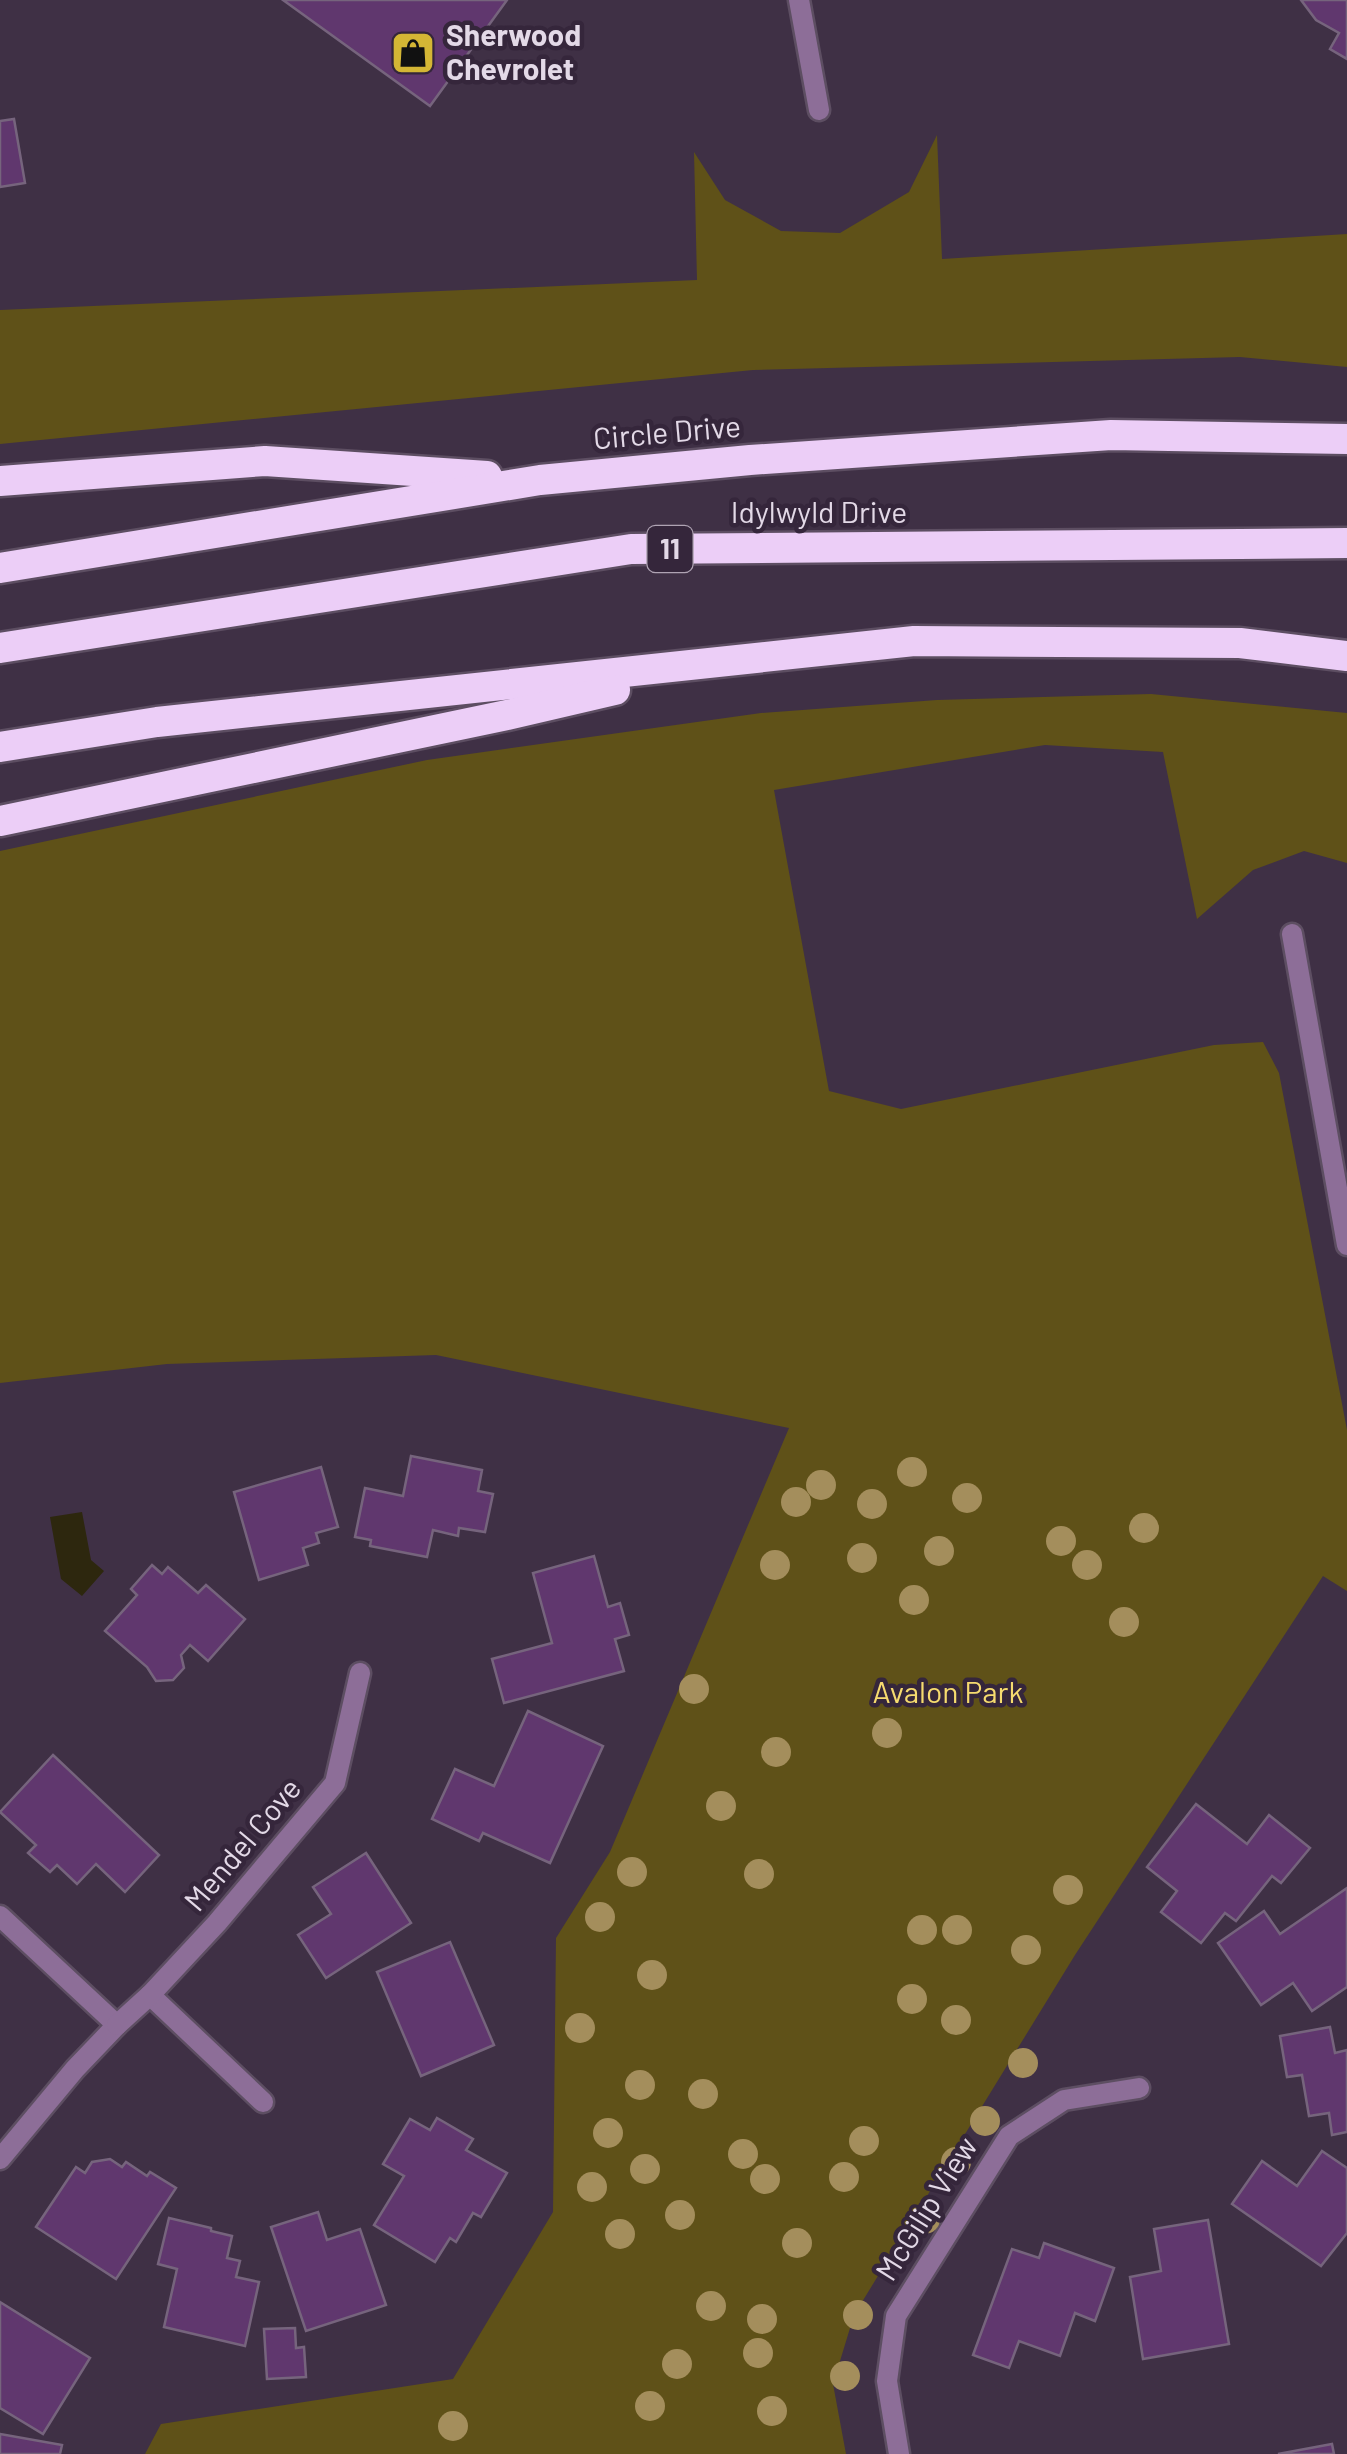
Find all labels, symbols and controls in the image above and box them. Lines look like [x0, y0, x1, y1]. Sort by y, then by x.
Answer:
place label: Sherwood Chevrolet [446, 16, 581, 86]
shop icon: Sherwood Chevrolet [390, 30, 436, 76]
street label: Circle Drive [592, 407, 742, 455]
street label: Idylwyld Drive [731, 493, 907, 529]
road number: 11 [648, 526, 692, 572]
park label: Avalon Park [873, 1673, 1024, 1709]
street label: Mendel Cove [176, 1770, 307, 1917]
street label: McGilip View [867, 2129, 984, 2286]

